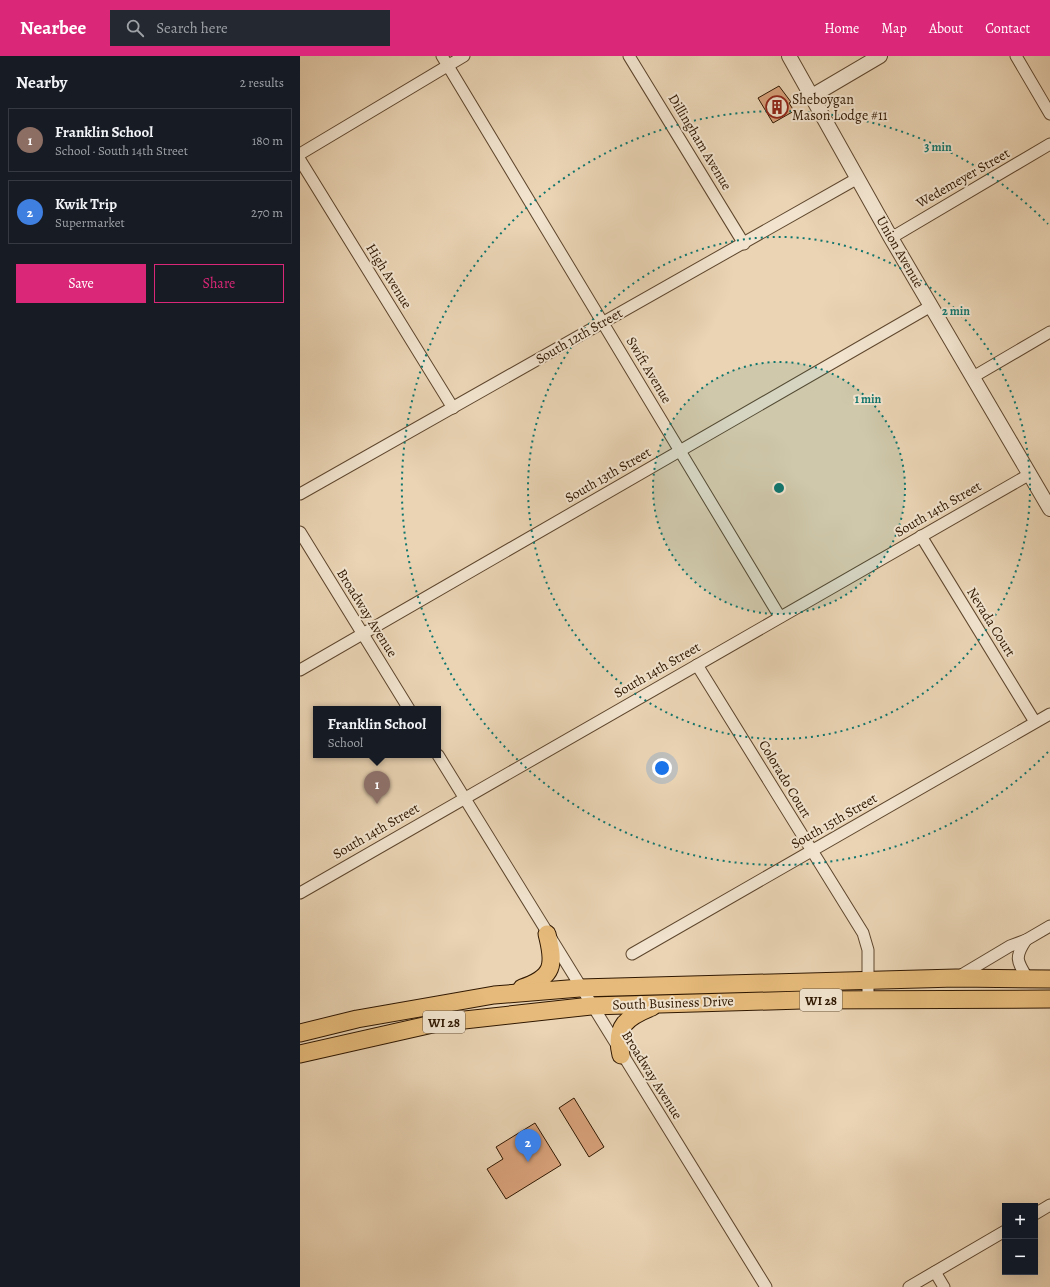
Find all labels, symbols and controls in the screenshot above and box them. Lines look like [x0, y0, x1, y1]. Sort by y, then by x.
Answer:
search box [110, 10, 390, 46]
text: Nearbee [20, 15, 86, 41]
icon: search [124, 17, 146, 39]
text: Search here [156, 18, 228, 38]
text: Home [824, 19, 859, 38]
text: Map [881, 19, 907, 38]
text: About [929, 19, 963, 38]
text: Contact [985, 19, 1030, 38]
text: Nearby [16, 71, 67, 94]
text: 2 results [240, 74, 284, 91]
street label: Dillingham Avenue [664, 90, 736, 194]
place label: Sheboygan Mason Lodge #11 [792, 90, 888, 125]
building icon: Sheboygan Mason Lodge #11 [764, 94, 790, 120]
text: Franklin School [55, 122, 153, 142]
text: 1 [28, 132, 32, 149]
text: 180 m [252, 132, 283, 149]
text: 3 min [924, 139, 952, 155]
text: School · South 14th Street [55, 142, 188, 159]
street label: Wedemeyer Street [912, 143, 1013, 213]
text: Kwik Trip [55, 194, 117, 214]
text: 2 [27, 204, 33, 221]
text: 270 m [251, 204, 283, 221]
street label: Union Avenue [872, 213, 928, 291]
text: Supermarket [55, 214, 125, 231]
street label: High Avenue [362, 240, 416, 312]
button: Save [16, 264, 146, 303]
button: Share [154, 264, 284, 303]
street label: South 12th Street [532, 303, 626, 369]
text: 2 min [942, 303, 970, 319]
street label: Swift Avenue [622, 333, 676, 407]
text: 1 min [855, 391, 882, 407]
street label: South 13th Street [561, 442, 655, 507]
street label: South 14th Street [891, 476, 985, 541]
centre of rings [772, 481, 786, 495]
street label: Broadway Avenue [332, 565, 402, 661]
street label: Nevada Court [962, 584, 1020, 661]
street label: South 14th Street [610, 637, 704, 702]
popup [313, 706, 441, 758]
text: Franklin School [328, 714, 426, 734]
text: School [328, 734, 363, 751]
street label: Colorado Court [754, 736, 816, 822]
your location [652, 758, 672, 778]
pin: 1 [364, 771, 390, 804]
street label: South 15th Street [787, 788, 881, 853]
street label: South 14th Street [329, 798, 423, 863]
road number: WI 28 [800, 989, 842, 1011]
street label: South Business Drive [612, 991, 734, 1015]
road number: WI 28 [423, 1011, 465, 1033]
street label: Broadway Avenue [617, 1027, 687, 1123]
pin: 2 [515, 1129, 541, 1162]
map controls [1002, 1203, 1038, 1275]
button: + [1002, 1203, 1038, 1239]
button: − [1002, 1239, 1038, 1275]

